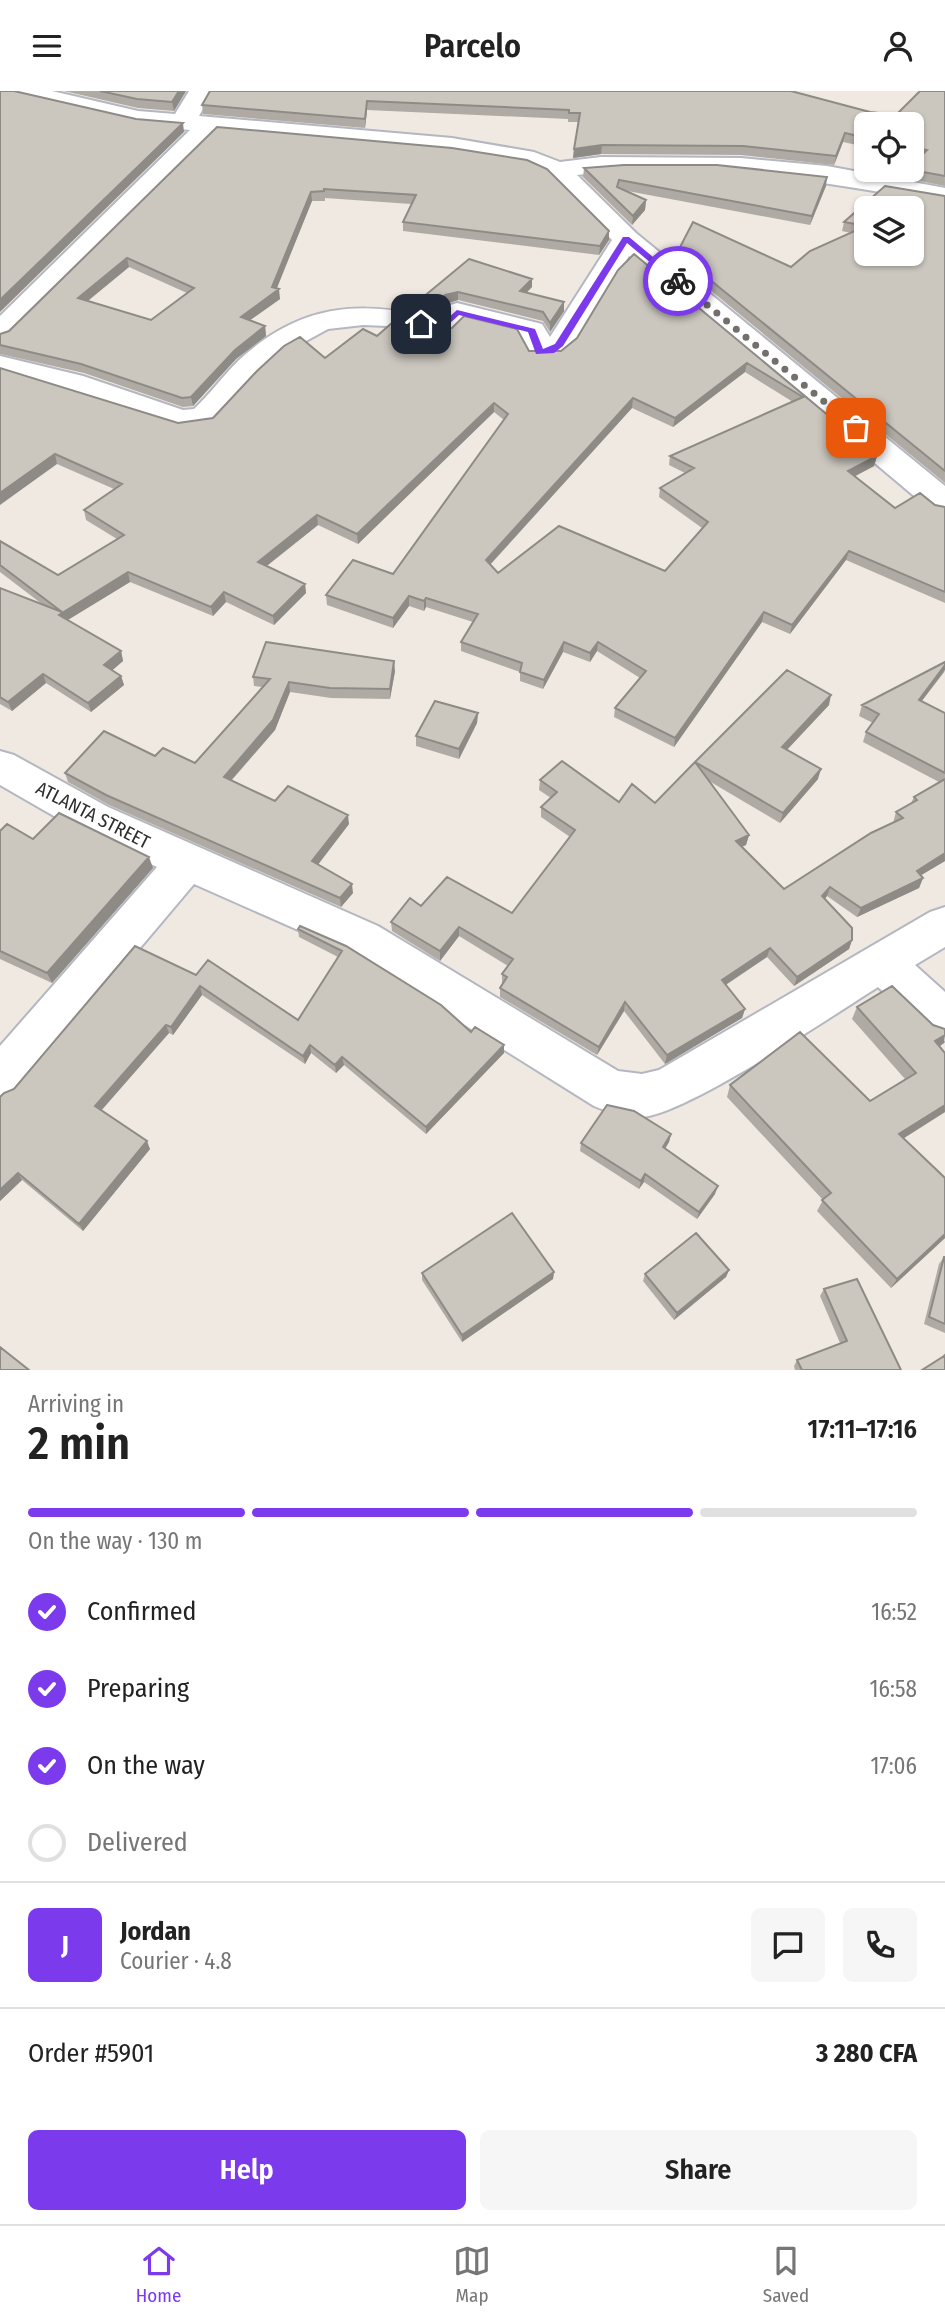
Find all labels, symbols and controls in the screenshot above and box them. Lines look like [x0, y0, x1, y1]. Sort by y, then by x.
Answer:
icon: menu [28, 27, 66, 65]
text: Parcelo [424, 27, 521, 65]
icon: person [879, 27, 917, 65]
map controls [854, 112, 924, 266]
button: locate [854, 112, 924, 182]
button: layers [854, 196, 924, 266]
courier [643, 246, 713, 316]
icon: bike [659, 262, 697, 300]
pin [391, 294, 451, 354]
icon: home [402, 305, 440, 343]
pin [826, 398, 886, 458]
icon: bag [837, 409, 875, 447]
street label: ATLANTA STREET [32, 776, 154, 854]
text: Arriving in [28, 1390, 124, 1418]
text: 17:11–17:16 [808, 1414, 917, 1445]
text: 2 min [28, 1416, 130, 1471]
text: On the way · 130 m [28, 1527, 202, 1555]
icon: check [28, 1593, 66, 1631]
text: Confirmed [87, 1596, 197, 1627]
text: 16:52 [871, 1598, 917, 1626]
icon: check [28, 1670, 66, 1708]
text: Preparing [87, 1673, 189, 1704]
text: 16:58 [870, 1675, 917, 1703]
icon: check [28, 1747, 66, 1785]
text: On the way [87, 1750, 205, 1781]
text: 17:06 [870, 1752, 917, 1780]
text: Delivered [87, 1827, 188, 1858]
button: chat [751, 1908, 825, 1982]
button: phone [843, 1908, 917, 1982]
text: Jordan [120, 1916, 191, 1947]
text: J [61, 1930, 69, 1961]
text: Courier · 4.8 [120, 1947, 232, 1975]
text: Order #5901 [28, 2038, 154, 2069]
text: 3 280 CFA [816, 2038, 917, 2069]
button: Help [28, 2130, 466, 2210]
button: Share [480, 2130, 917, 2210]
tab: Home [136, 2242, 181, 2307]
tab: Map [453, 2242, 491, 2307]
tab: Saved [763, 2242, 809, 2307]

